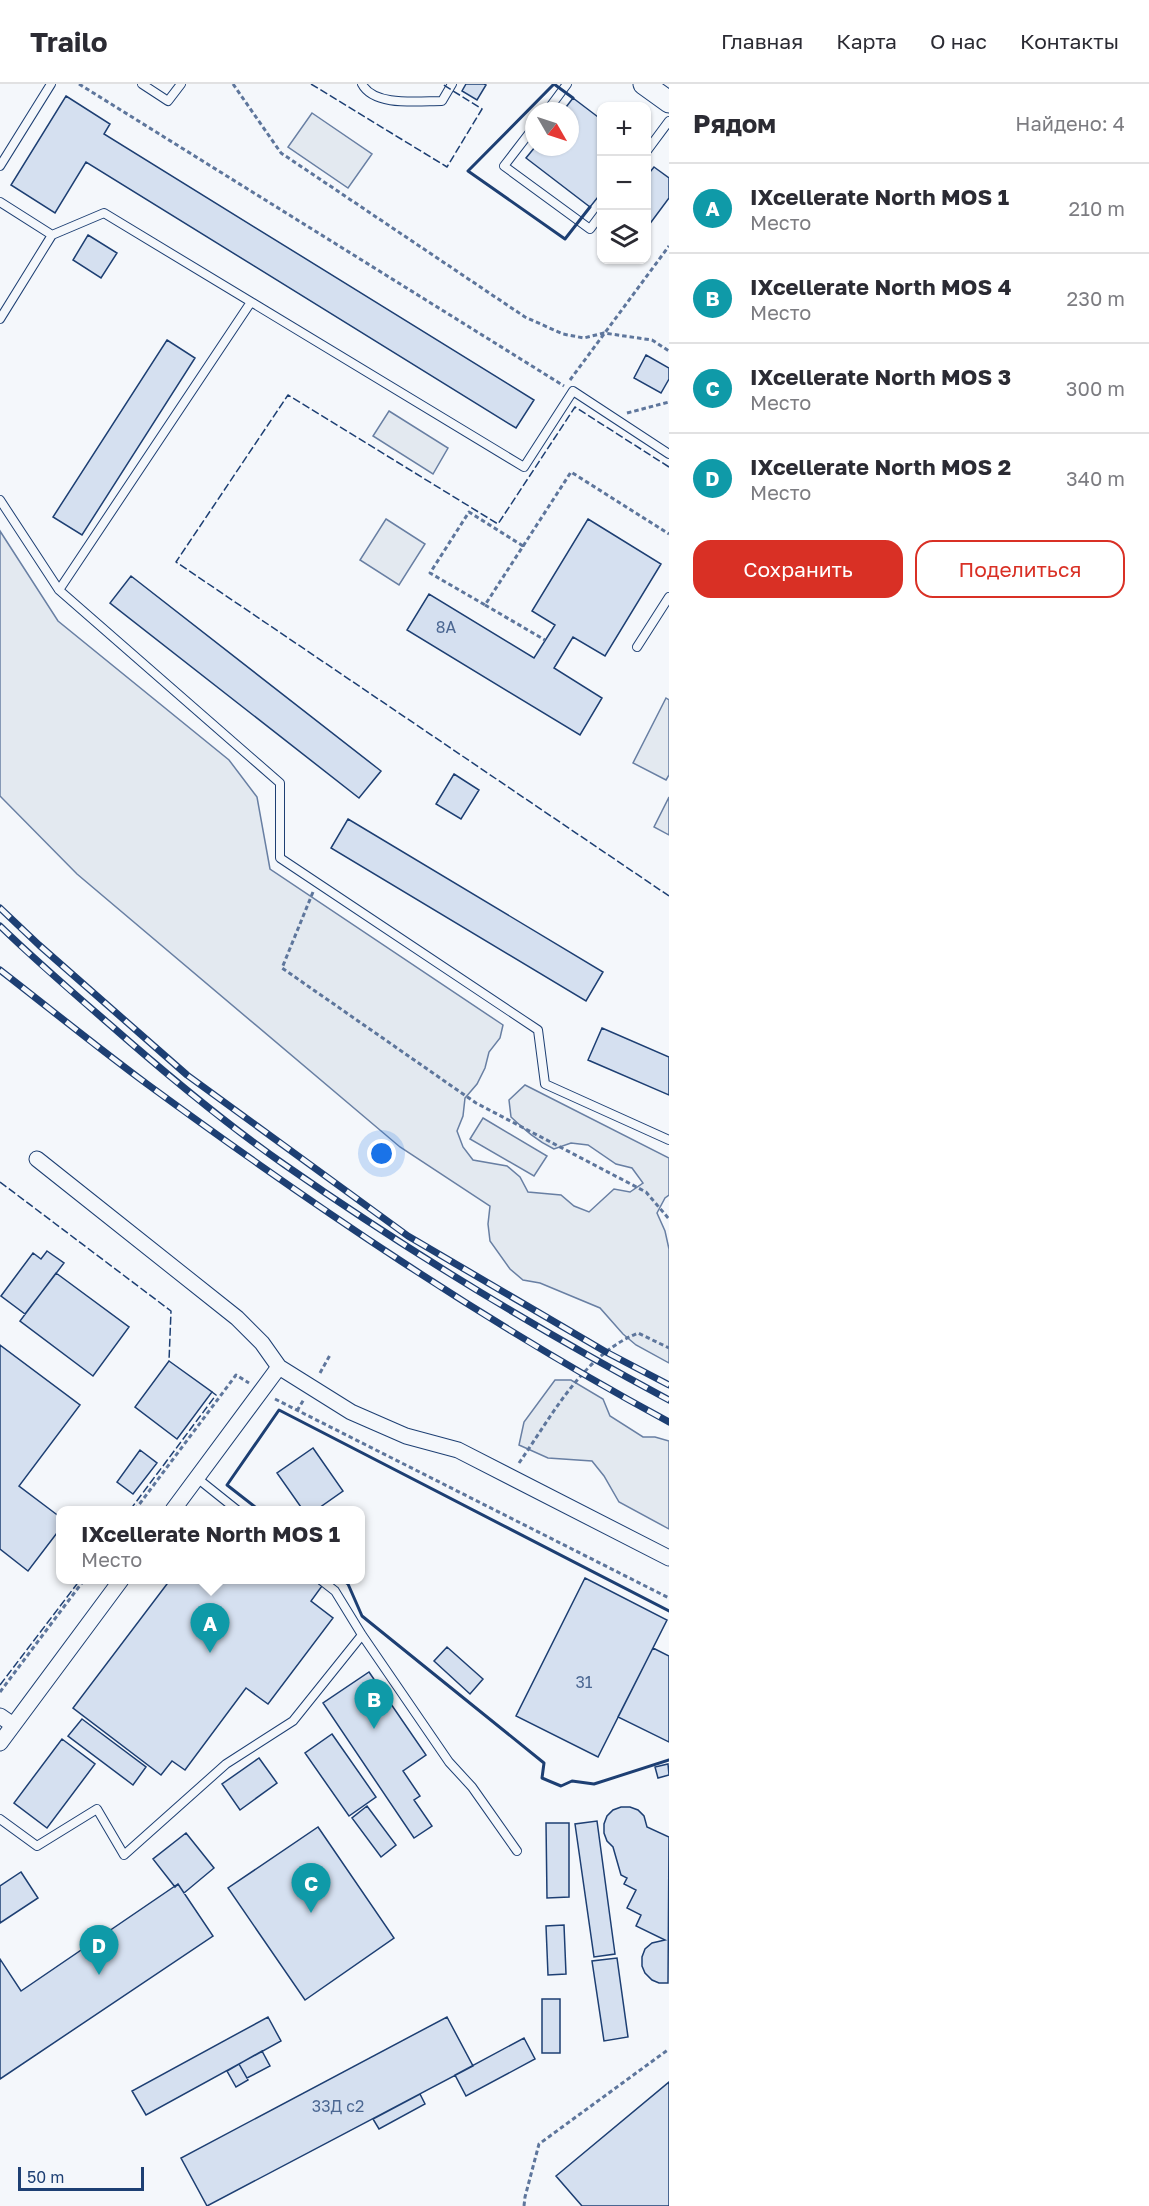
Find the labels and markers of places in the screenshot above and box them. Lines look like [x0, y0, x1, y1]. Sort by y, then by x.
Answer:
pin: A [190, 1604, 230, 1653]
pin: B [354, 1680, 394, 1729]
pin: C [292, 1864, 330, 1913]
pin: D [80, 1926, 118, 1975]

